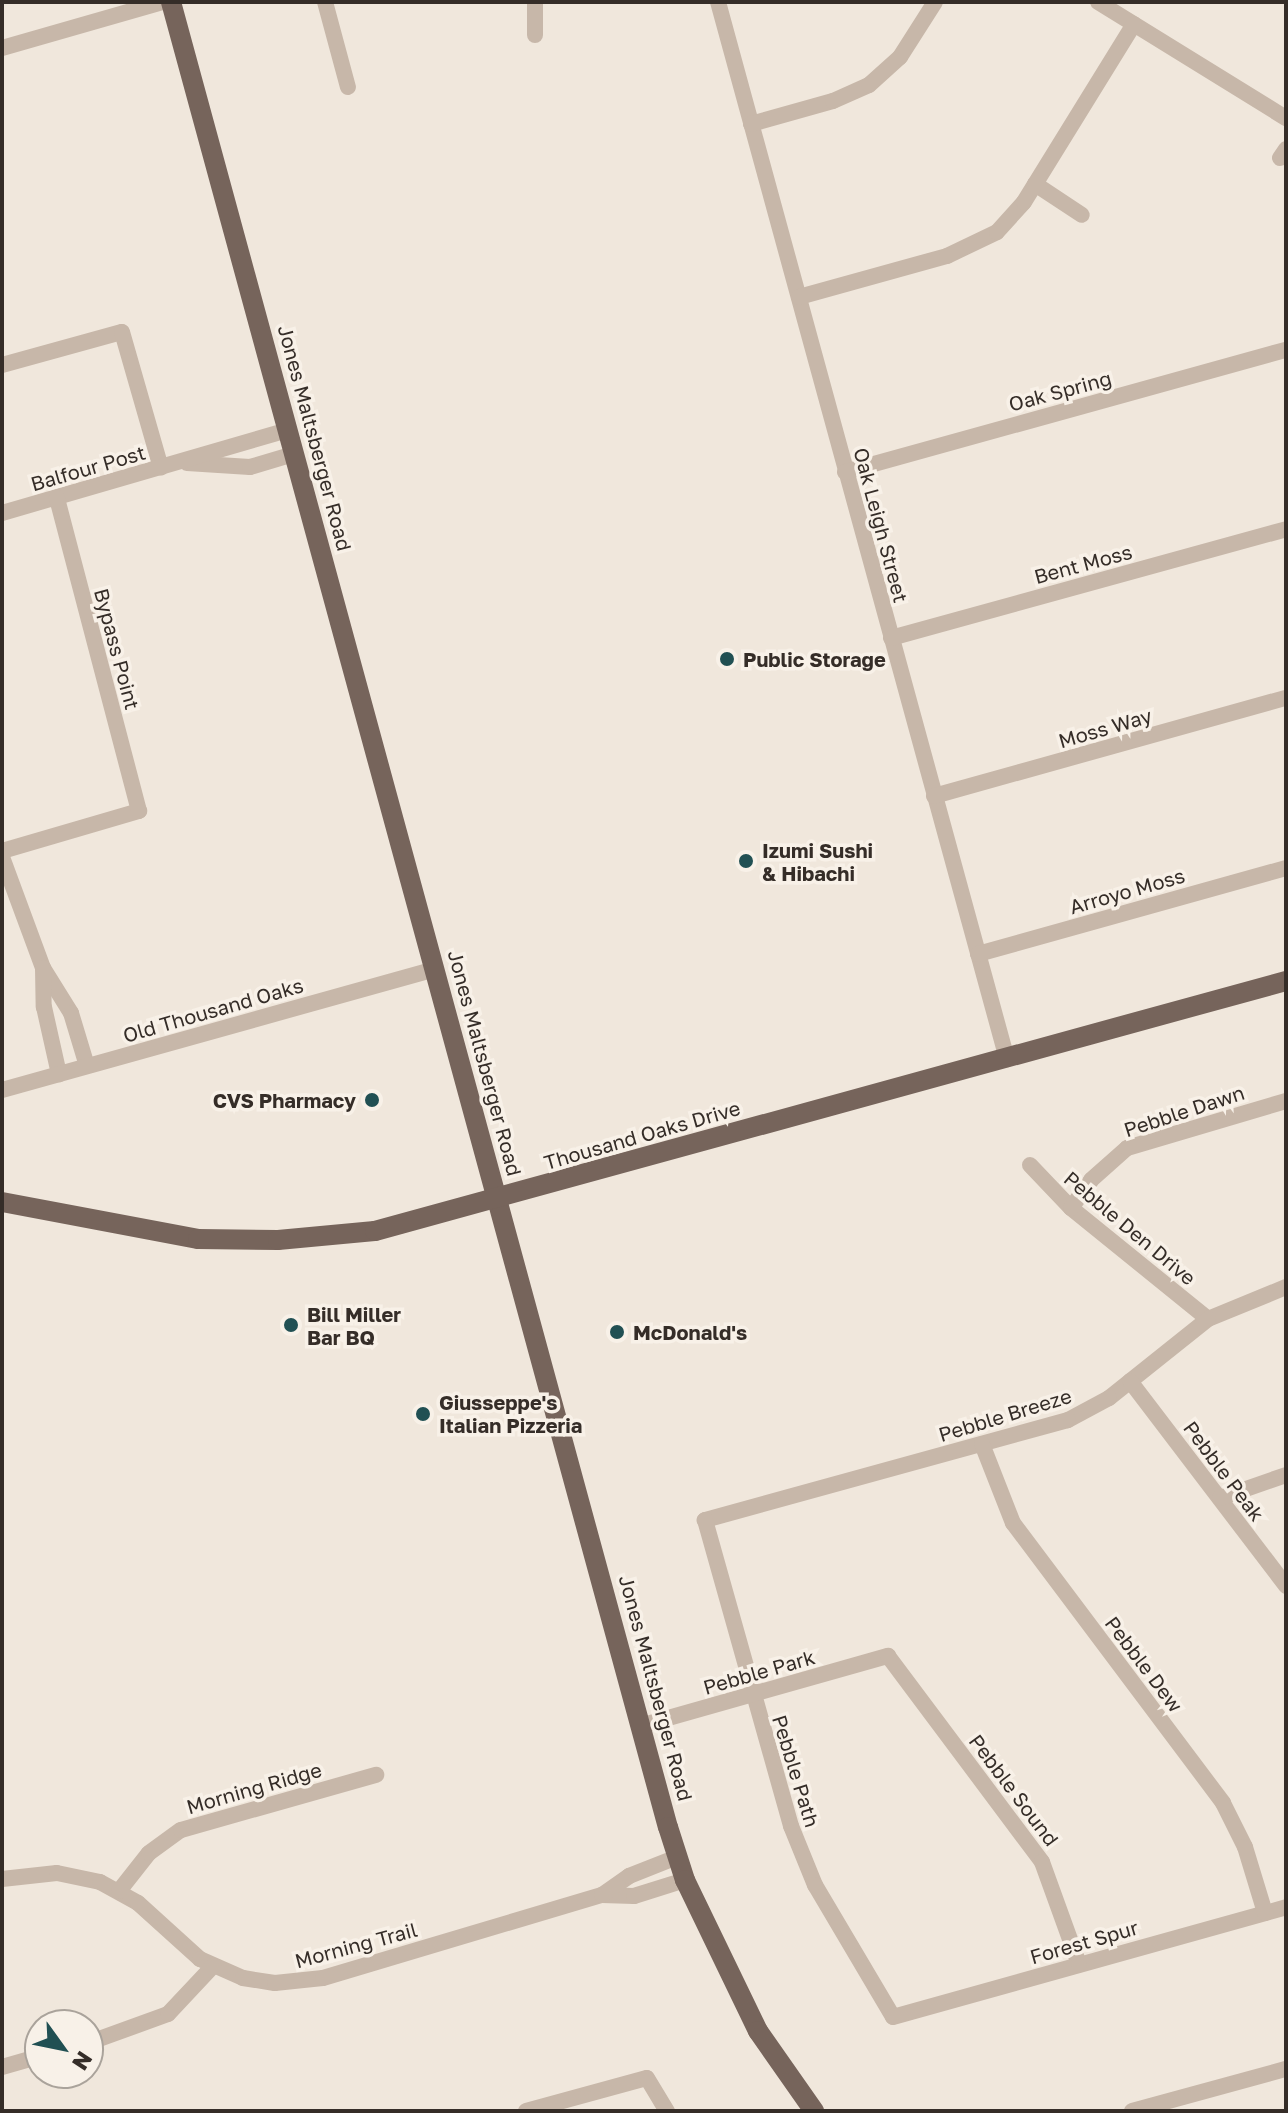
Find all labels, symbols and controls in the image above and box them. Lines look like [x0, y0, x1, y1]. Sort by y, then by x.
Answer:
street label: Jones Maltsberger Road [273, 322, 357, 554]
street label: Oak Spring [1006, 366, 1114, 416]
street label: Balfour Post [28, 440, 148, 496]
street label: Oak Leigh Street [849, 445, 913, 605]
street label: Bent Moss [1031, 539, 1135, 589]
street label: Bypass Point [89, 586, 145, 712]
place label: Public Storage [743, 647, 886, 671]
marker: Public Storage [718, 650, 736, 668]
street label: Moss Way [1056, 703, 1154, 753]
place label: Izumi Sushi & Hibachi [762, 838, 873, 885]
marker: Izumi Sushi & Hibachi [737, 852, 755, 870]
street label: Arroyo Moss [1067, 863, 1187, 919]
street label: Jones Maltsberger Road [443, 947, 527, 1179]
street label: Old Thousand Oaks [120, 973, 306, 1047]
street label: Pebble Dawn [1121, 1080, 1247, 1142]
place label: CVS Pharmacy [213, 1088, 356, 1112]
marker: CVS Pharmacy [363, 1091, 381, 1109]
street label: Thousand Oaks Drive [541, 1096, 743, 1174]
street label: Pebble Den Drive [1059, 1166, 1201, 1290]
place label: Bill Miller Bar BQ [307, 1302, 401, 1349]
marker: Bill Miller Bar BQ [282, 1316, 300, 1334]
place label: McDonald's [633, 1320, 747, 1344]
marker: McDonald's [608, 1323, 626, 1341]
street label: Pebble Breeze [936, 1383, 1074, 1447]
place label: Giusseppe's Italian Pizzeria [439, 1390, 582, 1437]
marker: Giusseppe's Italian Pizzeria [414, 1405, 432, 1423]
street label: Pebble Peak [1179, 1416, 1269, 1526]
street label: Jones Maltsberger Road [614, 1572, 698, 1804]
street label: Pebble Dew [1100, 1611, 1188, 1717]
street label: Pebble Park [700, 1645, 818, 1699]
street label: Pebble Path [768, 1712, 824, 1830]
street label: Pebble Sound [964, 1730, 1064, 1850]
street label: Morning Ridge [184, 1757, 324, 1819]
street label: Forest Spur [1027, 1915, 1141, 1969]
street label: Morning Trail [292, 1917, 420, 1973]
north arrow [24, 2009, 104, 2089]
text: N [67, 2047, 99, 2076]

